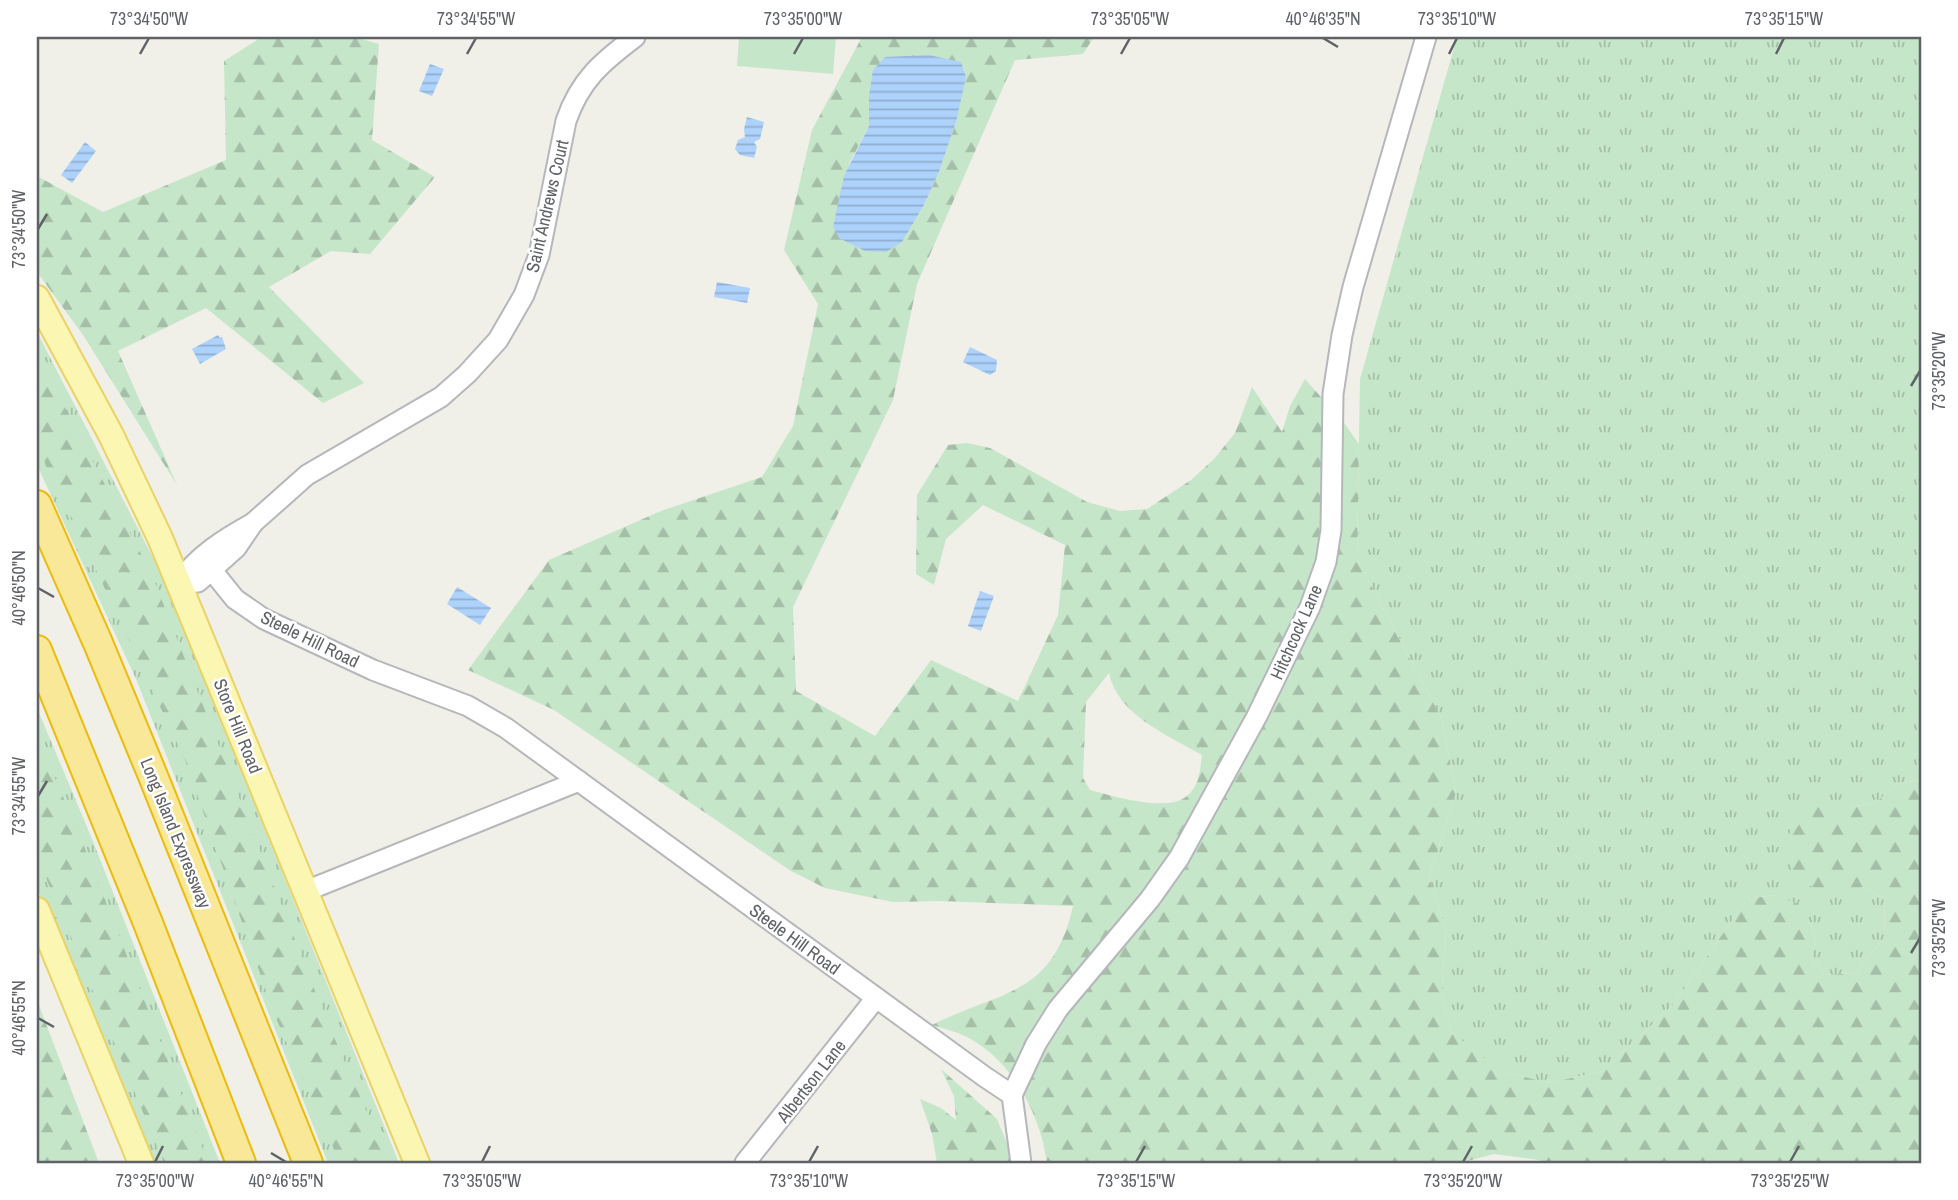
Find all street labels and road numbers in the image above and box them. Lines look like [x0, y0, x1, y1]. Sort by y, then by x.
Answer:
street label: Saint Andrews Court [520, 137, 574, 275]
street label: Hitchcock Lane [1264, 580, 1328, 684]
street label: Steele Hill Road [257, 604, 363, 674]
street label: Store Hill Road [208, 675, 268, 777]
street label: Long Island Expressway [134, 754, 218, 912]
street label: Steele Hill Road [745, 898, 845, 980]
street label: Albertson Lane [770, 1034, 851, 1129]

